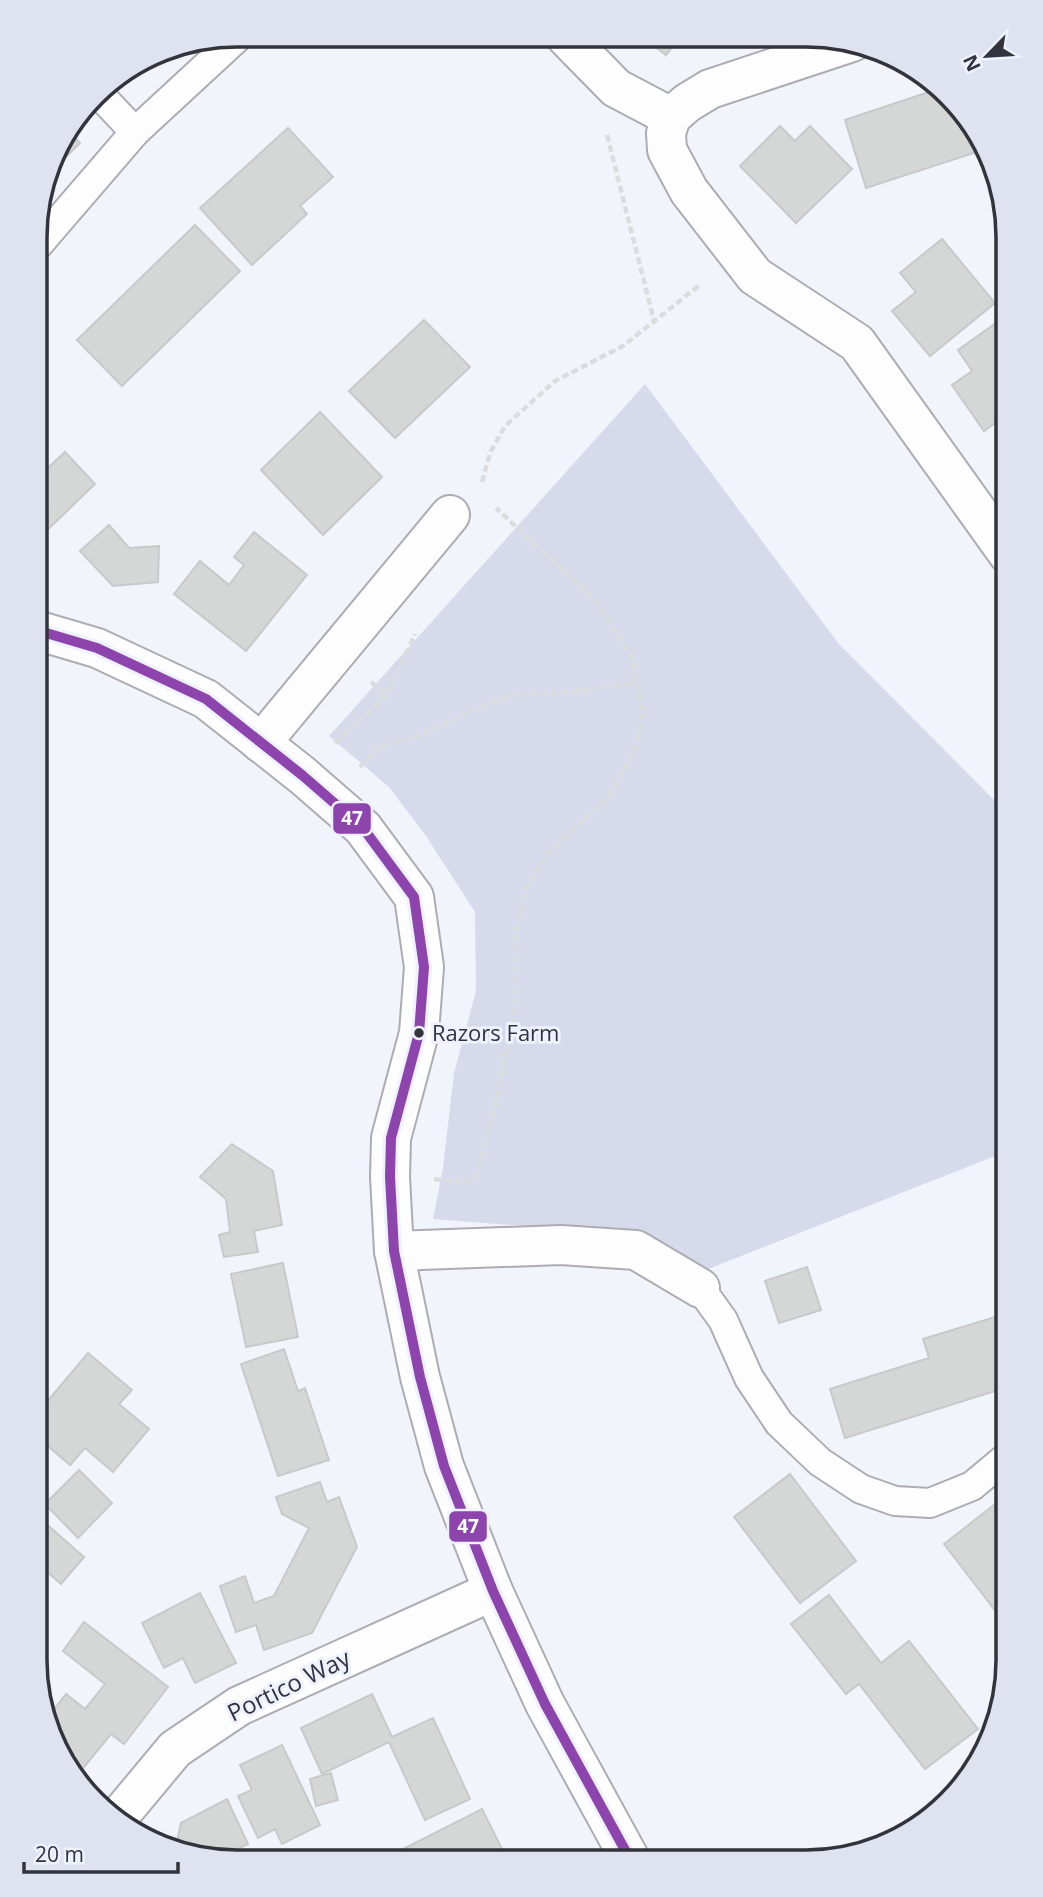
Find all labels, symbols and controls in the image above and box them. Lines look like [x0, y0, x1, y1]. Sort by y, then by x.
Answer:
north arrow [952, 21, 1022, 91]
text: N [957, 51, 987, 76]
line badge: 47 [332, 802, 372, 835]
text: 47 [341, 805, 363, 831]
place label: Razors Farm [432, 1017, 559, 1047]
marker: Razors Farm [412, 1026, 426, 1040]
line badge: 47 [448, 1510, 488, 1543]
text: 47 [457, 1513, 479, 1539]
street label: Portico Way [221, 1640, 356, 1729]
scale bar [24, 1830, 178, 1874]
text: 20 m [35, 1840, 84, 1868]

